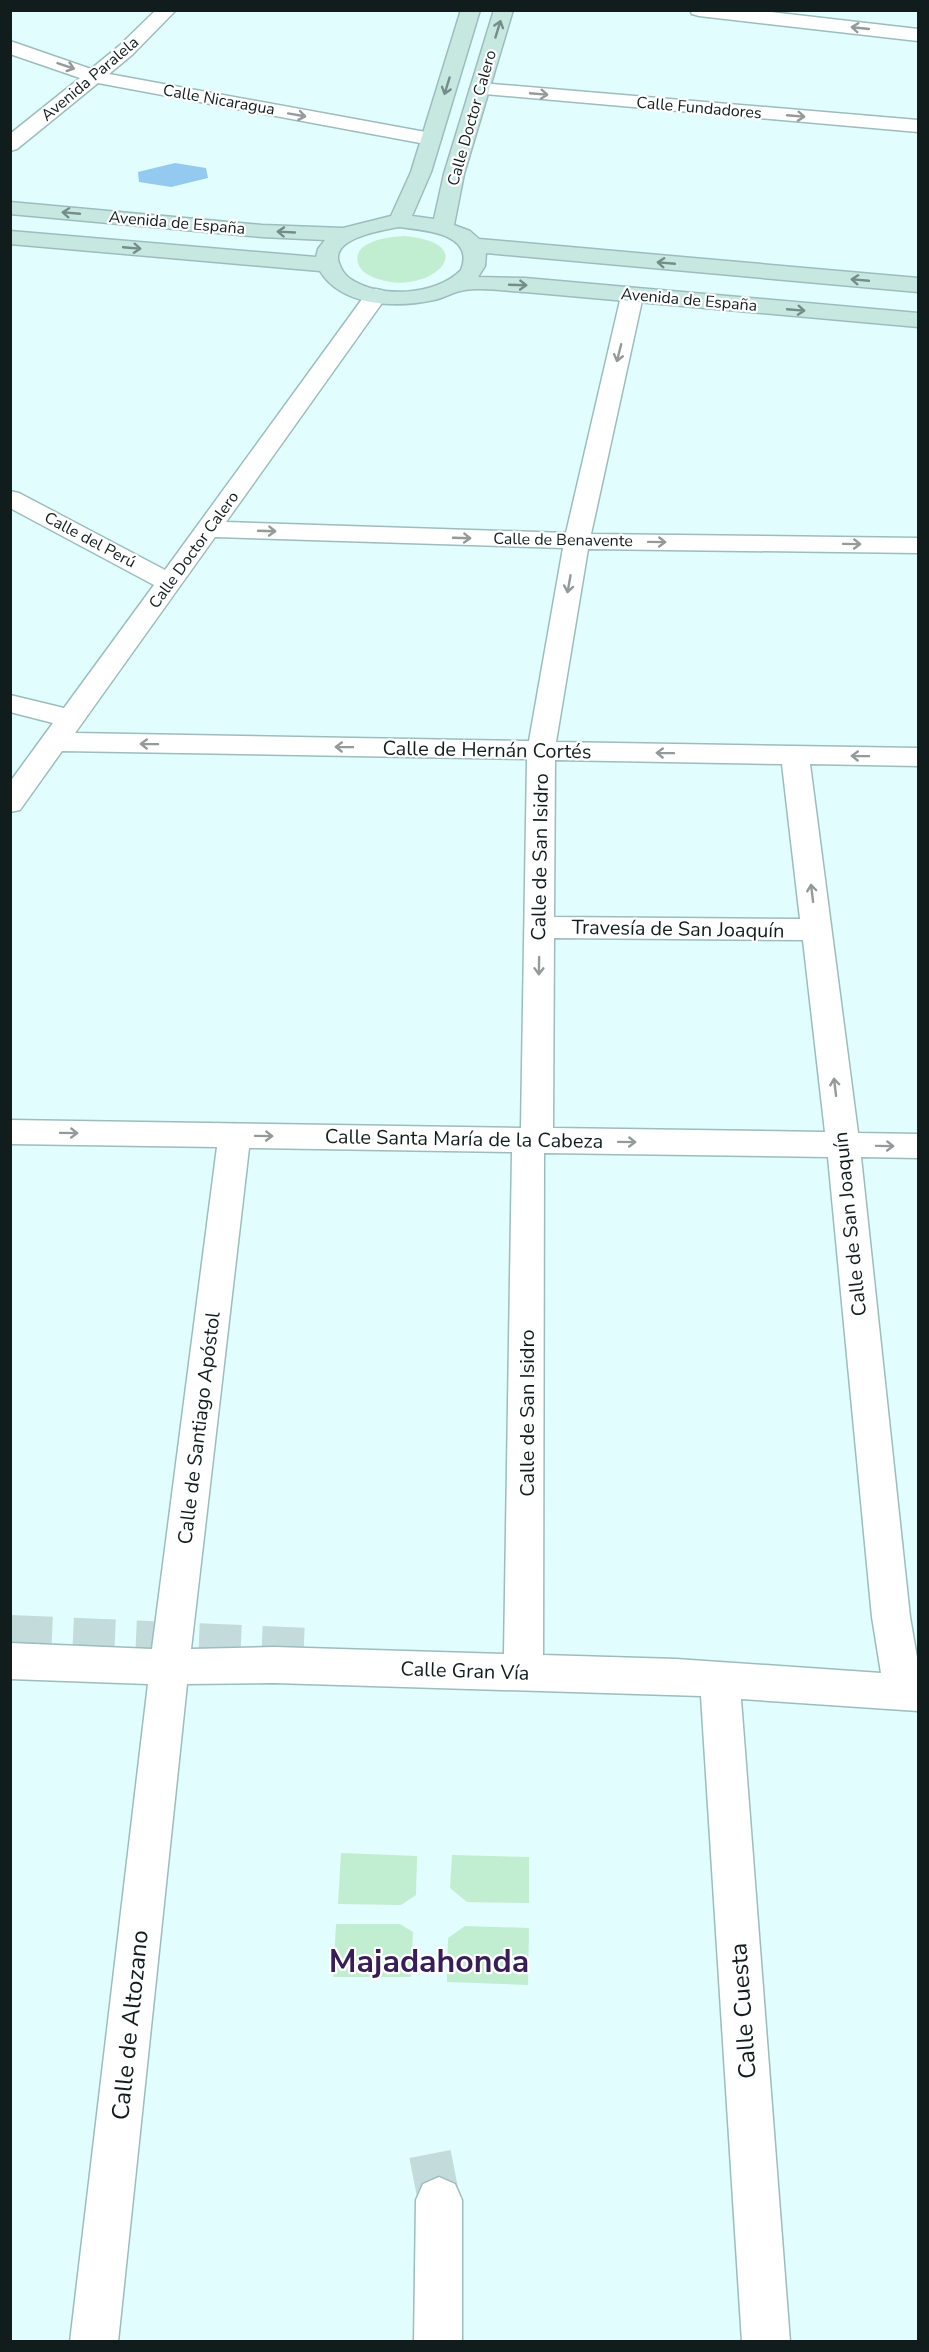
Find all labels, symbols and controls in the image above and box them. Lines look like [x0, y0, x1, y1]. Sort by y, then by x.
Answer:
one-way arrow [493, 20, 504, 39]
one-way arrow [851, 23, 871, 34]
street label: Avenida Paralela [36, 32, 144, 126]
street label: Calle Doctor Calero [442, 48, 502, 188]
one-way arrow [56, 61, 75, 72]
one-way arrow [441, 76, 452, 95]
street label: Calle Nicaragua [161, 79, 277, 121]
one-way arrow [528, 89, 548, 100]
street label: Calle Fundadores [636, 92, 762, 124]
one-way arrow [287, 110, 307, 121]
one-way arrow [785, 111, 805, 122]
street label: Avenida de España [108, 206, 246, 240]
one-way arrow [62, 208, 81, 219]
one-way arrow [277, 227, 297, 238]
one-way arrow [121, 243, 141, 254]
one-way arrow [656, 257, 676, 268]
one-way arrow [851, 274, 871, 285]
one-way arrow [508, 279, 528, 290]
street label: Avenida de España [620, 283, 758, 317]
one-way arrow [786, 305, 805, 316]
one-way arrow [613, 343, 625, 362]
street label: Calle Doctor Calero [144, 487, 244, 613]
street label: Calle del Perú [40, 507, 140, 573]
one-way arrow [257, 525, 277, 537]
street label: Calle de Benavente [493, 528, 633, 552]
one-way arrow [451, 532, 471, 543]
one-way arrow [646, 536, 666, 548]
one-way arrow [841, 538, 861, 550]
one-way arrow [564, 574, 575, 594]
street label: Calle de Hernán Cortés [382, 735, 592, 765]
one-way arrow [140, 738, 160, 750]
one-way arrow [335, 741, 355, 753]
one-way arrow [656, 747, 676, 759]
one-way arrow [851, 751, 871, 762]
street label: Calle de San Isidro [525, 773, 555, 941]
one-way arrow [806, 884, 817, 904]
street label: Travesía de San Joaquín [571, 914, 785, 944]
one-way arrow [533, 956, 545, 976]
one-way arrow [830, 1077, 841, 1097]
street label: Calle Santa María de la Cabeza [325, 1123, 603, 1155]
one-way arrow [58, 1127, 78, 1139]
one-way arrow [253, 1131, 273, 1142]
street label: Calle de San Joaquín [827, 1131, 873, 1317]
one-way arrow [616, 1136, 636, 1147]
one-way arrow [874, 1140, 894, 1151]
street label: Calle de Santiago Apóstol [171, 1310, 227, 1546]
street label: Calle de San Isidro [514, 1329, 541, 1497]
street label: Calle Gran Vía [400, 1655, 530, 1687]
street label: Calle de Altozano [104, 1928, 156, 2122]
district label: Majadahonda [329, 1940, 529, 1983]
street label: Calle Cuesta [722, 1942, 764, 2080]

